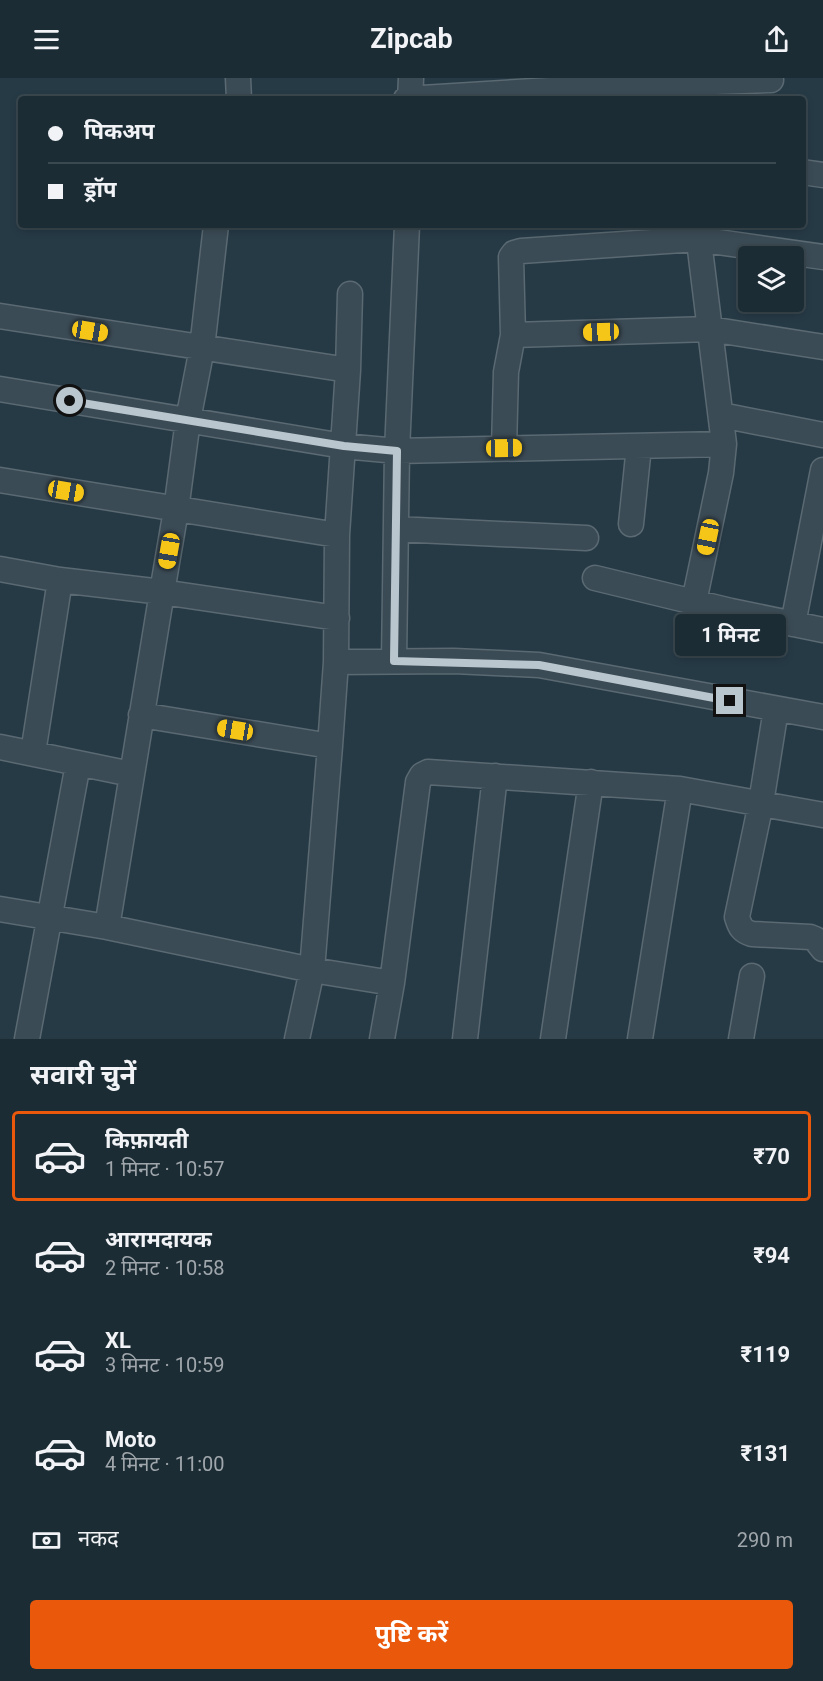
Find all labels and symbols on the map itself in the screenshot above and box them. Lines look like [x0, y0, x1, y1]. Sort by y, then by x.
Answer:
car [71, 319, 109, 343]
car [583, 322, 619, 342]
route start [56, 387, 83, 414]
car [486, 439, 522, 457]
car [47, 479, 85, 503]
car [695, 518, 721, 556]
car [157, 532, 181, 570]
callout: 1 मिनट [674, 614, 786, 656]
route end [716, 687, 743, 714]
car [216, 718, 254, 742]

